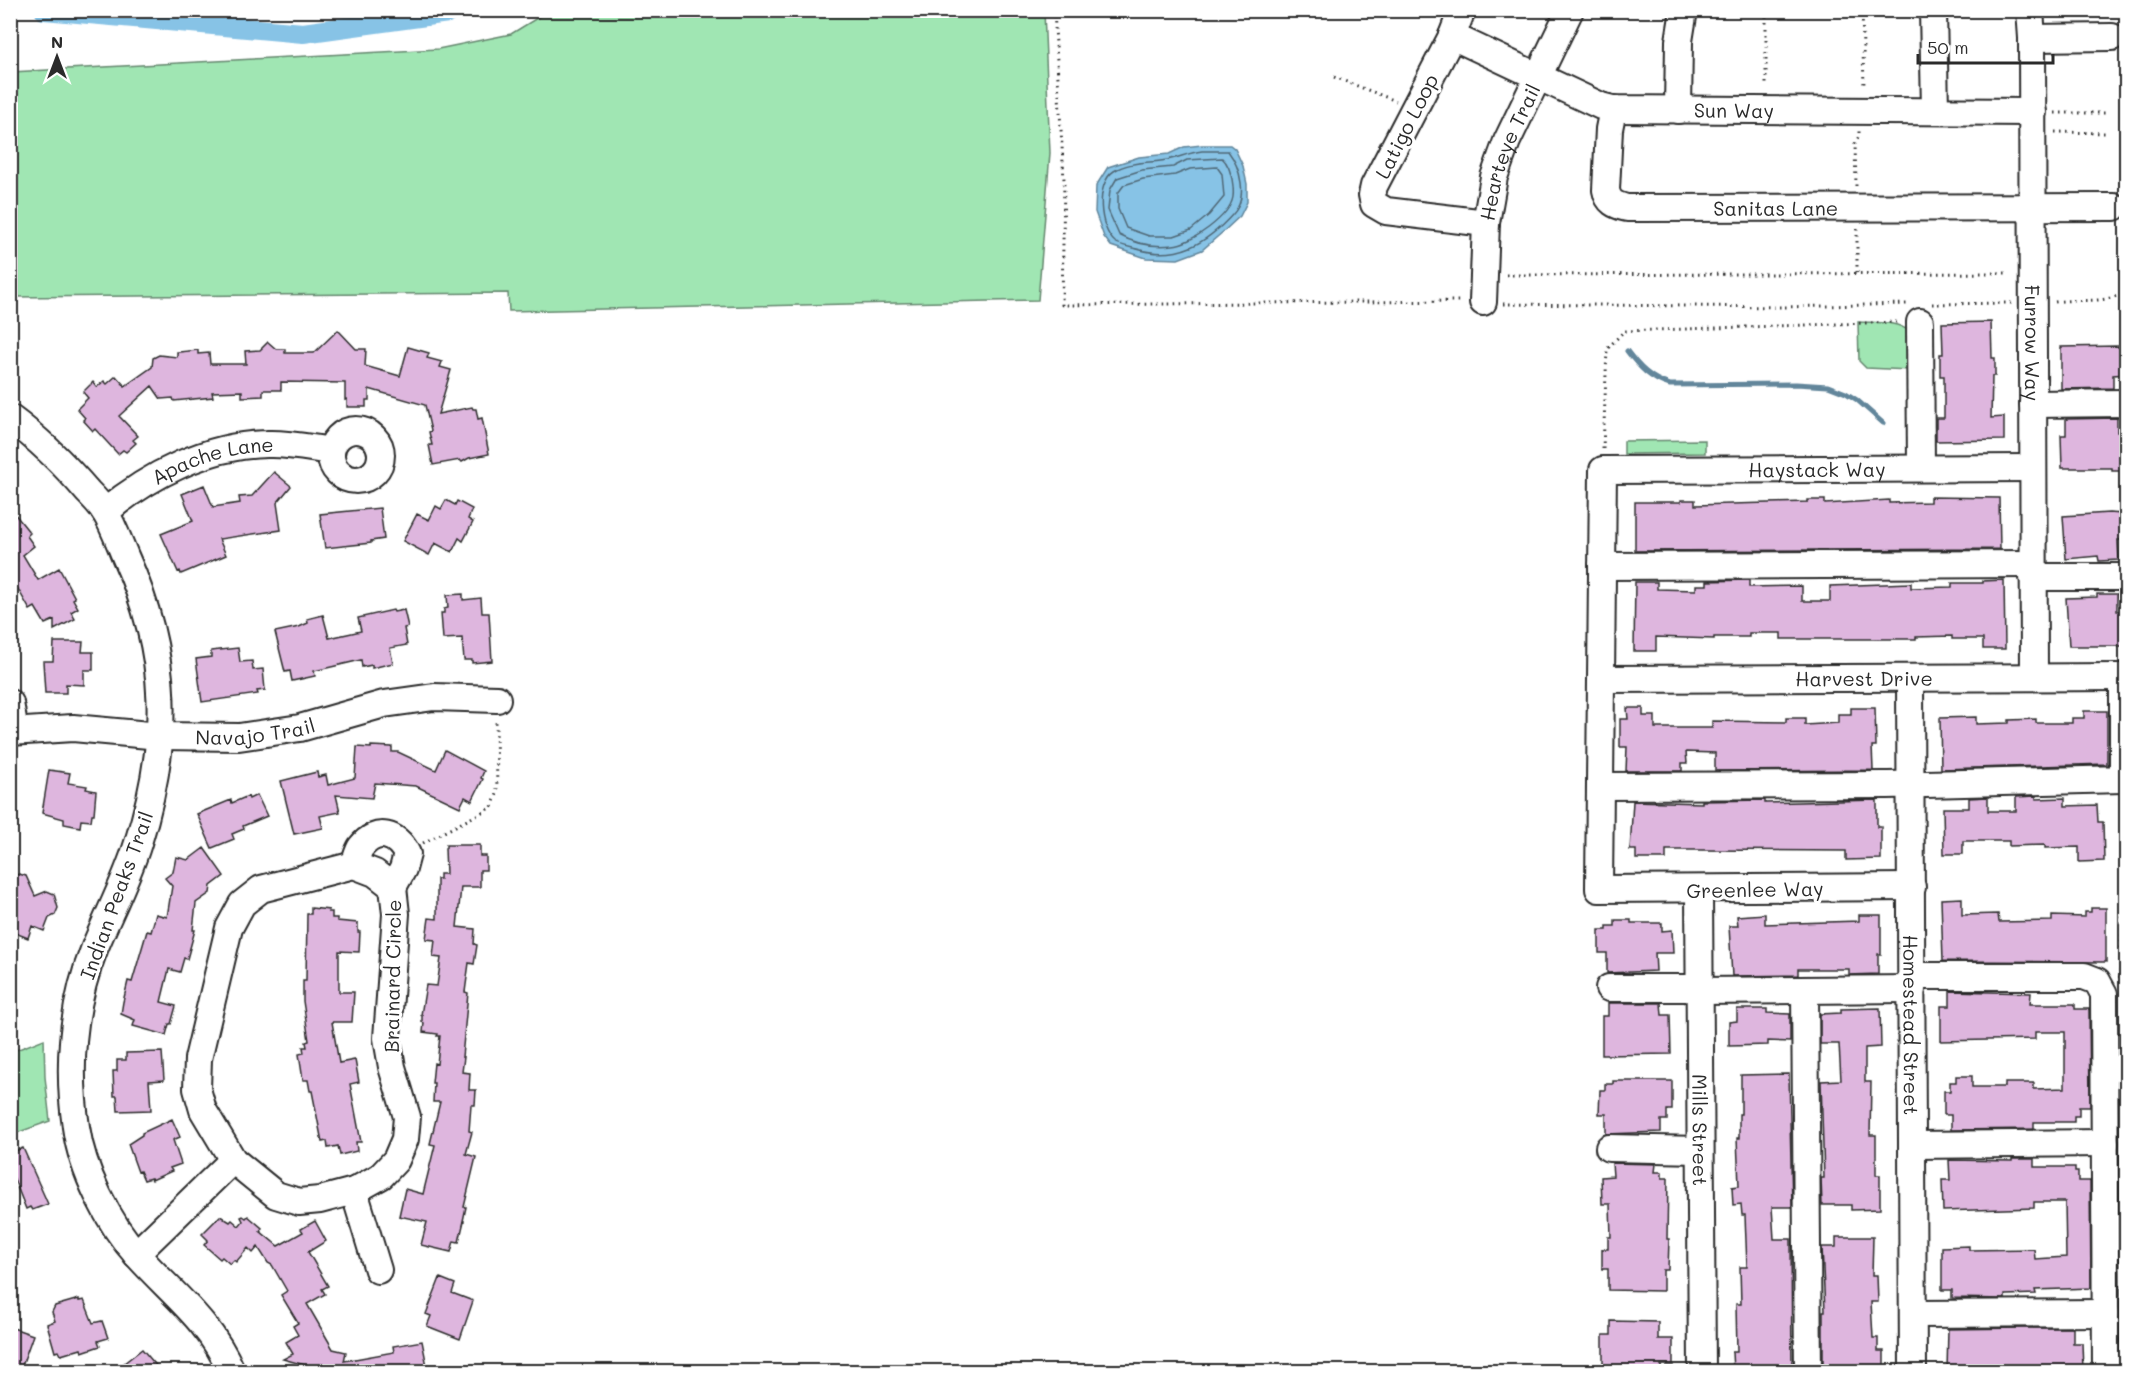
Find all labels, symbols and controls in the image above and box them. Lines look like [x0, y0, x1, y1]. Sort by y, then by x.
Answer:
north arrow [27, 27, 87, 87]
scale bar [1918, 27, 2053, 65]
text: N [51, 31, 63, 52]
text: 50 m [1927, 35, 1969, 59]
street label: Latigo Loop [1368, 69, 1444, 183]
street label: Hearteye Trail [1474, 79, 1546, 223]
street label: Sun Way [1694, 97, 1774, 123]
street label: Sanitas Lane [1713, 195, 1838, 221]
street label: Furrow Way [2020, 285, 2046, 401]
street label: Apache Lane [147, 431, 274, 490]
street label: Haystack Way [1748, 456, 1886, 482]
street label: Harvest Drive [1795, 665, 1933, 691]
street label: Navajo Trail [195, 711, 318, 751]
street label: Indian Peaks Trail [73, 807, 159, 983]
street label: Greenlee Way [1686, 875, 1824, 903]
street label: Brainard Circle [378, 899, 406, 1053]
street label: Homestead Street [1898, 935, 1925, 1115]
street label: Mills Street [1687, 1074, 1714, 1186]

